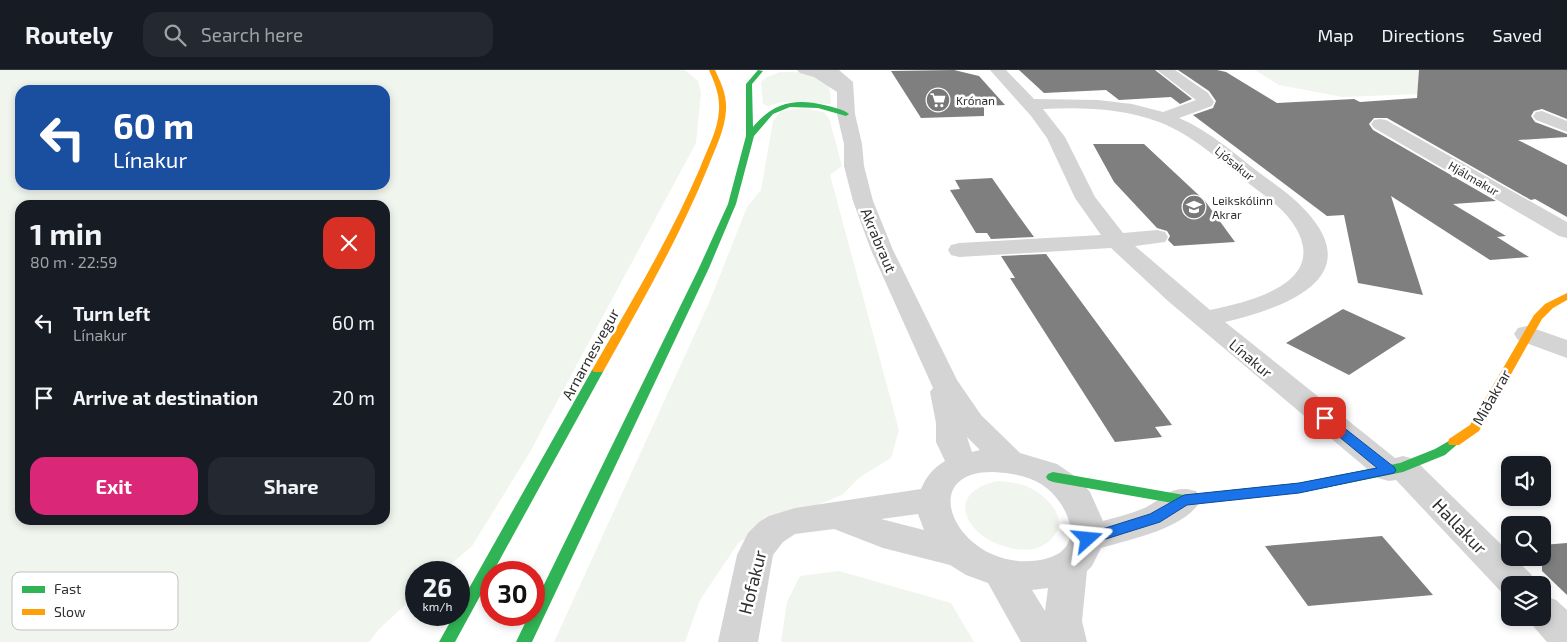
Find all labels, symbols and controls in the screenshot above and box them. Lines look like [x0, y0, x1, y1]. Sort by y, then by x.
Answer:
search box [143, 12, 493, 57]
text: Routely [25, 20, 113, 49]
icon: search [161, 21, 189, 49]
text: Search here [201, 23, 303, 46]
text: Map [1317, 24, 1354, 46]
text: Directions [1382, 24, 1465, 46]
text: Saved [1493, 24, 1542, 46]
supermarket icon: Krónan [925, 87, 951, 113]
place label: Krónan [956, 93, 995, 107]
text: 60 m [113, 104, 194, 146]
icon: left [30, 105, 95, 170]
street label: Ljósakur [1212, 143, 1258, 184]
text: Línakur [113, 146, 187, 172]
street label: Hjálmakur [1446, 158, 1502, 199]
place label: Leikskólinn Akrar [1212, 193, 1273, 221]
school or university icon: Leikskólinn Akrar [1181, 194, 1207, 220]
street label: Akrabraut [857, 205, 901, 275]
text: 1 min [30, 215, 102, 251]
button: close [323, 217, 375, 269]
text: 80 m · 22:59 [30, 252, 117, 271]
text: Turn left [73, 302, 150, 325]
street label: Arnarnesvegur [558, 305, 622, 403]
icon: left [30, 309, 58, 337]
text: 60 m [332, 311, 375, 334]
text: Línakur [73, 325, 127, 344]
street label: Línakur [1226, 335, 1276, 381]
street label: Miðakrar [1468, 366, 1514, 428]
icon: arrive [30, 384, 58, 412]
text: Arrive at destination [73, 386, 258, 409]
text: 20 m [332, 386, 375, 409]
pin [1304, 397, 1346, 439]
icon: arrive [1311, 404, 1339, 432]
map controls [1501, 456, 1551, 626]
button: sound [1501, 456, 1551, 506]
button: Exit [30, 457, 198, 515]
button: Share [208, 457, 375, 515]
street label: Hallakur [1428, 493, 1492, 559]
position arrow [1061, 512, 1113, 564]
button: search [1501, 516, 1551, 566]
street label: Hofakur [733, 548, 771, 616]
speed limit sign: 30 [480, 561, 545, 626]
legend [12, 572, 178, 630]
text: 26 [423, 572, 452, 602]
button: layers [1501, 576, 1551, 626]
text: Fast [54, 580, 81, 597]
text: km/h [423, 599, 452, 613]
text: Slow [54, 603, 86, 620]

